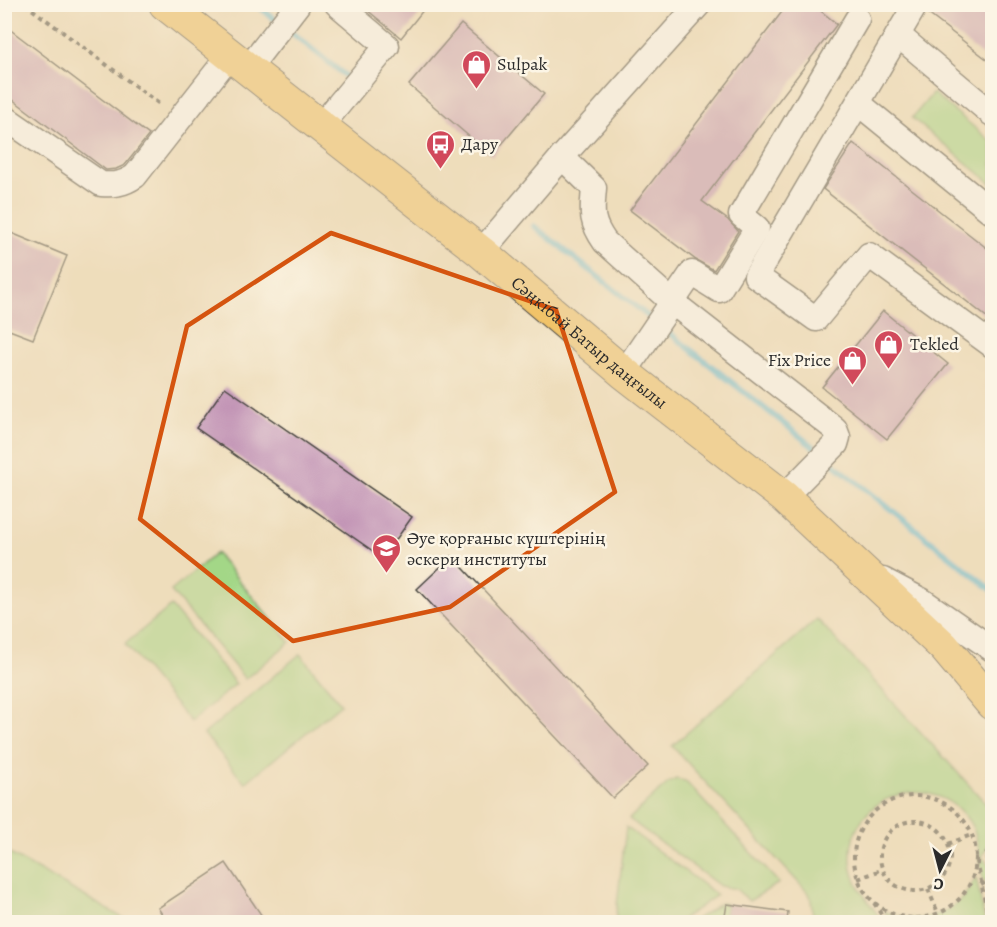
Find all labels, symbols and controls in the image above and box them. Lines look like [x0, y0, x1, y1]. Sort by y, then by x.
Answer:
shop icon: Sulpak [460, 48, 492, 90]
place label: Sulpak [497, 52, 548, 76]
bus stop icon: Дару [424, 128, 456, 170]
place label: Дару [461, 132, 499, 156]
street label: Сәңкібай Батыр даңғылы [506, 271, 673, 414]
shop icon: Тekled [873, 328, 905, 370]
place label: Тekled [910, 332, 959, 356]
shop icon: Fix Price [836, 344, 868, 386]
place label: Fix Price [768, 348, 831, 372]
place label: Әуе қорғаныс күштерінің әскери институты [407, 526, 605, 571]
school or university icon: Әуе қорғаныс күштерінің әскери институты [370, 532, 402, 574]
north arrow [910, 840, 970, 900]
text: С [932, 872, 945, 895]

